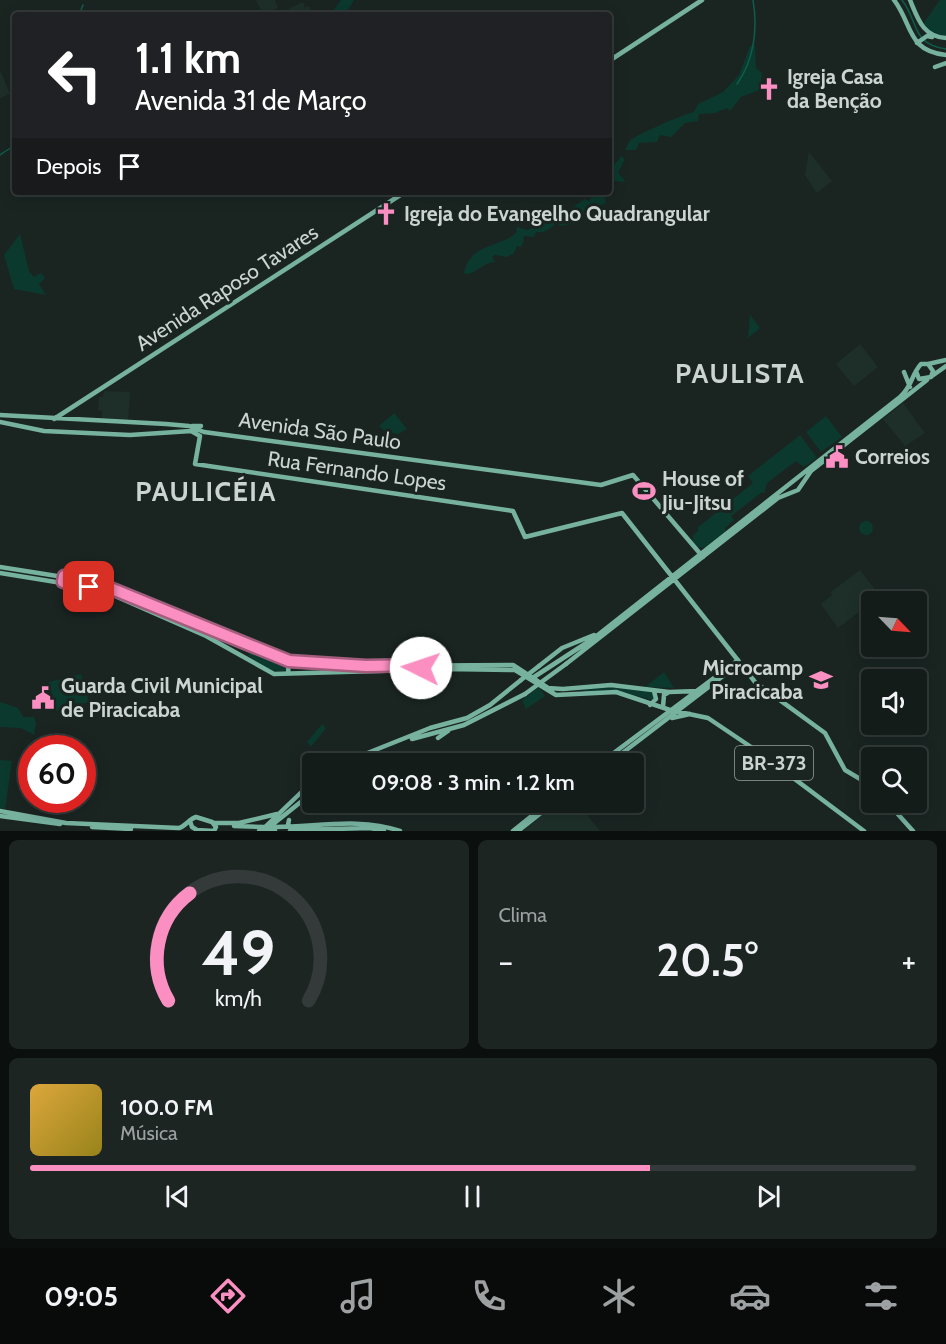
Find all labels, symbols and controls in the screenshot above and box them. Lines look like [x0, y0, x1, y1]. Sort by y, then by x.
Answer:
text: 1.1 km [135, 32, 241, 84]
icon: left [36, 36, 114, 114]
place label: Igreja Casa da Benção [787, 64, 884, 113]
church icon: Igreja Casa da Benção [756, 76, 782, 102]
text: Avenida 31 de Março [135, 84, 367, 117]
icon: arrive [113, 150, 146, 183]
text: Depois [36, 153, 101, 180]
church icon: Igreja do Evangelho Quadrangular [373, 201, 399, 227]
place label: Igreja do Evangelho Quadrangular [404, 201, 710, 226]
street label: Avenida Raposo Tavares [131, 219, 323, 356]
district label: PAULISTA [675, 357, 805, 390]
street label: Avenida São Paulo [237, 407, 403, 454]
public building icon: Correios [824, 444, 850, 470]
place label: Correios [855, 444, 930, 469]
street label: Rua Fernando Lopes [266, 446, 448, 495]
place label: House of Jiu-Jitsu [661, 466, 744, 515]
district label: PAULICÉIA [135, 475, 277, 508]
sports icon: House of Jiu-Jitsu [631, 478, 657, 504]
pin [63, 561, 114, 612]
icon: arrive [72, 570, 105, 603]
north arrow [861, 591, 927, 657]
map controls [861, 591, 927, 813]
position arrow [389, 636, 453, 700]
place label: Microcamp Piracicaba [702, 655, 804, 704]
school or university icon: Microcamp Piracicaba [808, 667, 834, 693]
button: sound [861, 669, 927, 735]
place label: Guarda Civil Municipal de Piracicaba [61, 673, 263, 722]
public building icon: Guarda Civil Municipal de Piracicaba [30, 685, 56, 711]
speed limit sign: 60 [18, 735, 96, 813]
road number: BR-373 [735, 746, 813, 780]
button: search [861, 747, 927, 813]
text: 09:08 · 3 min · 1.2 km [371, 769, 575, 796]
text: Clima [499, 903, 547, 927]
text: 49 [202, 915, 276, 991]
text: 20.5° [656, 933, 758, 987]
text: − [499, 941, 513, 981]
text: + [901, 941, 916, 981]
text: km/h [215, 986, 262, 1012]
text: 100.0 FM [120, 1094, 214, 1121]
text: Música [120, 1121, 178, 1145]
icon: previous [161, 1180, 194, 1213]
icon: pause [456, 1180, 489, 1213]
icon: next [752, 1180, 785, 1213]
icon: directions [207, 1275, 249, 1317]
icon: music [337, 1275, 379, 1317]
icon: phone [468, 1275, 510, 1317]
icon: climate [598, 1275, 640, 1317]
icon: car [729, 1275, 771, 1317]
icon: filters [860, 1275, 902, 1317]
text: 09:05 [44, 1280, 118, 1313]

